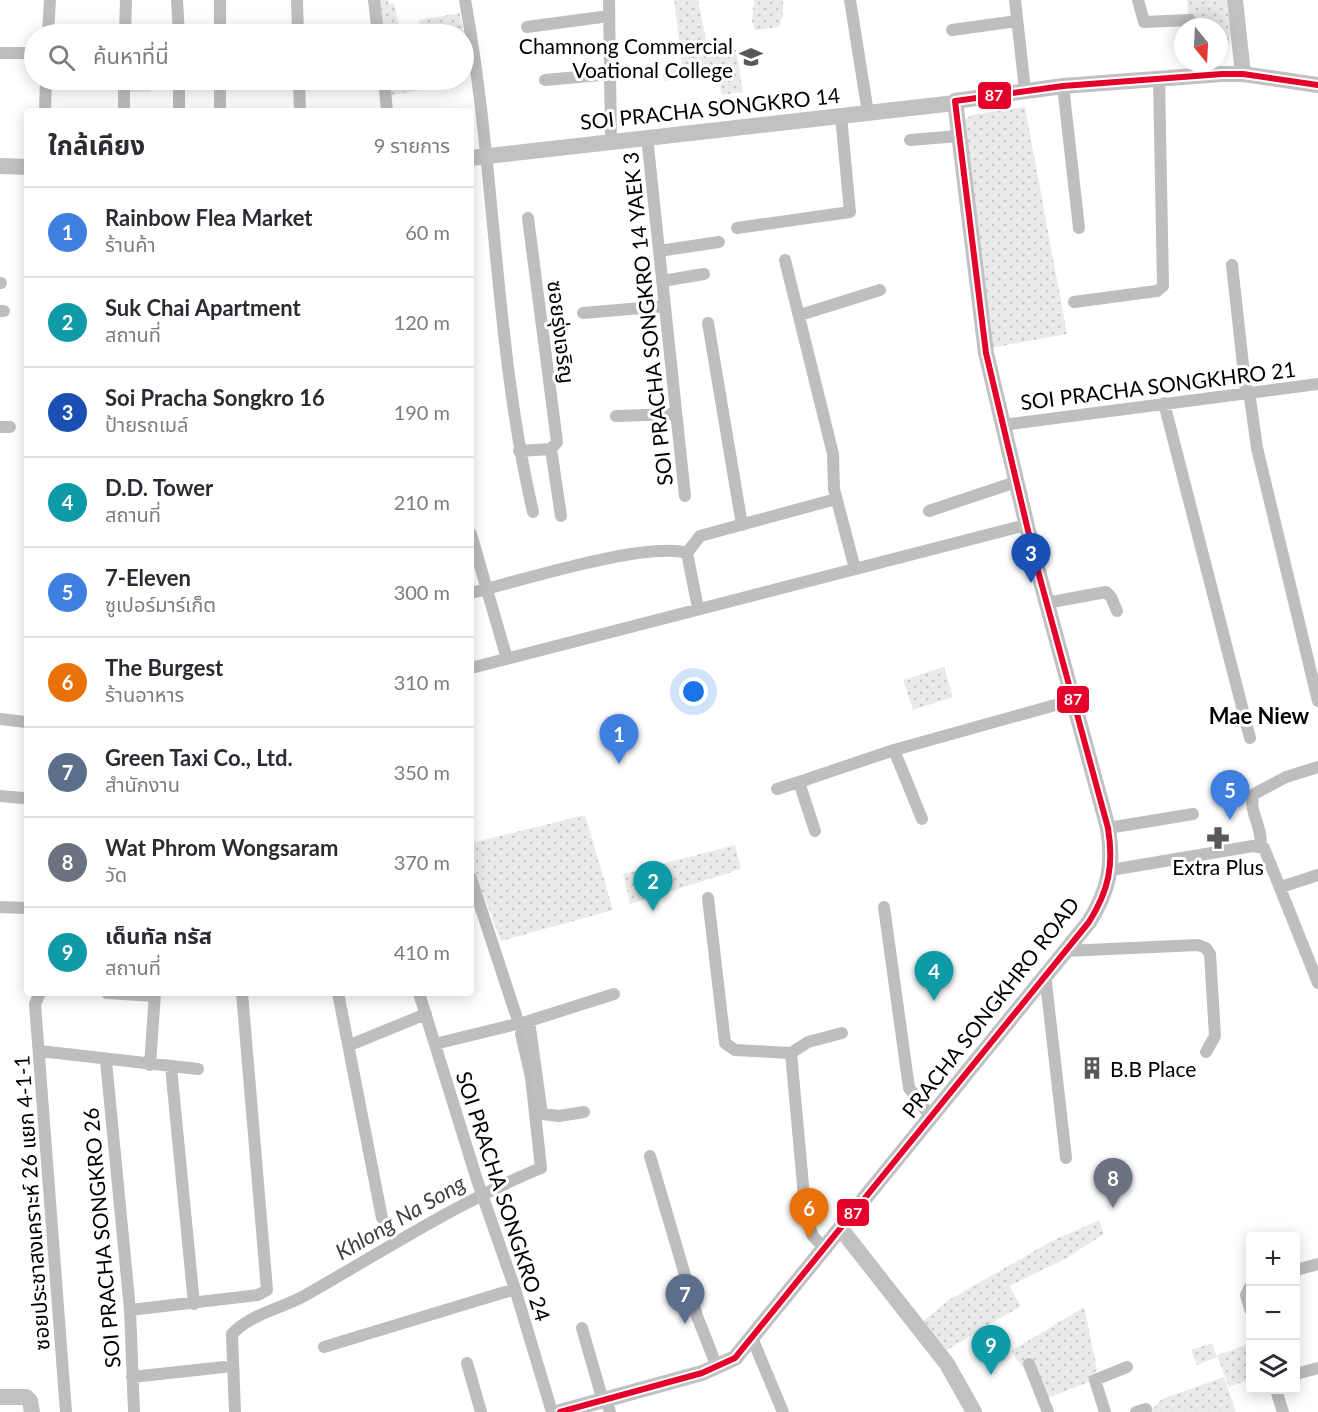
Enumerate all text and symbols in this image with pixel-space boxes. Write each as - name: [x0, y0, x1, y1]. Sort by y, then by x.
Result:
- north arrow: [1174, 18, 1228, 72]
- search box: [24, 24, 474, 90]
- place label: Chamnong Commercial Voational College: [519, 33, 733, 82]
- icon: search: [45, 41, 78, 74]
- text: ค้นหาที่นี่: [93, 42, 169, 69]
- school or university icon: Chamnong Commercial Voational College: [738, 44, 764, 70]
- line badge: 87: [977, 81, 1012, 110]
- street label: SOI PRACHA SONGKRO 14: [579, 82, 841, 134]
- text: 87: [985, 85, 1003, 104]
- text: ใกล้เคียง: [48, 129, 145, 161]
- text: 9 รายการ: [374, 133, 450, 157]
- street label: SOI PRACHA SONGKRO 14 YAEK 3: [617, 151, 677, 487]
- text: Rainbow Flea Market: [105, 204, 313, 231]
- text: 1: [62, 220, 73, 244]
- text: 60 m: [405, 220, 450, 244]
- text: ร้านค้า: [105, 232, 156, 256]
- street label: ซอยรุ่งเจริญ: [541, 279, 581, 385]
- text: Suk Chai Apartment: [105, 294, 301, 321]
- text: 2: [62, 310, 73, 334]
- text: 120 m: [394, 310, 450, 334]
- text: สถานที่: [105, 322, 161, 346]
- street label: SOI PRACHA SONGKHRO 21: [1019, 356, 1297, 414]
- text: Soi Pracha Songkro 16: [105, 384, 325, 411]
- text: 3: [62, 400, 73, 424]
- text: 190 m: [394, 400, 450, 424]
- text: ป้ายรถเมล์: [105, 412, 189, 436]
- text: D.D. Tower: [105, 474, 213, 501]
- text: 4: [62, 490, 73, 514]
- text: 210 m: [394, 490, 450, 514]
- text: สถานที่: [105, 502, 161, 526]
- pin: 3: [1012, 534, 1050, 583]
- text: 7-Eleven: [105, 564, 191, 591]
- text: 5: [62, 580, 73, 604]
- text: 300 m: [394, 580, 450, 604]
- text: ซูเปอร์มาร์เก็ต: [105, 592, 216, 616]
- text: The Burgest: [105, 654, 223, 681]
- text: 6: [62, 670, 73, 694]
- text: 310 m: [394, 670, 450, 694]
- your location: [679, 677, 708, 706]
- text: ร้านอาหาร: [105, 682, 184, 706]
- line badge: 87: [1056, 685, 1090, 714]
- text: 87: [1064, 689, 1082, 708]
- district label: Mae Niew: [1209, 702, 1310, 729]
- pin: 1: [600, 714, 638, 764]
- text: Green Taxi Co., Ltd.: [105, 744, 293, 771]
- text: 7: [62, 760, 73, 784]
- text: 350 m: [394, 760, 450, 784]
- pin: 5: [1210, 770, 1250, 820]
- text: สำนักงาน: [105, 772, 180, 796]
- pharmacy icon: Extra Plus: [1205, 825, 1231, 851]
- text: Wat Phrom Wongsaram: [105, 834, 338, 861]
- text: 8: [62, 850, 73, 874]
- text: 370 m: [394, 850, 450, 874]
- place label: Extra Plus: [1172, 854, 1264, 879]
- text: วัด: [105, 862, 127, 886]
- pin: 2: [634, 862, 672, 911]
- street label: PRACHA SONGKHRO ROAD: [896, 892, 1084, 1122]
- text: เด็นทัล ทรัส: [105, 922, 212, 949]
- text: 9: [62, 940, 73, 964]
- text: 410 m: [394, 940, 450, 964]
- pin: 4: [914, 952, 954, 1001]
- text: สถานที่: [105, 955, 161, 979]
- street label: ซอยประชาสงเคราะห์ 26 แยก 4-1-1: [8, 1055, 54, 1351]
- building icon: B.B Place: [1079, 1055, 1105, 1081]
- place label: B.B Place: [1110, 1056, 1196, 1081]
- street label: SOI PRACHA SONGKRO 24: [452, 1068, 556, 1324]
- street label: SOI PRACHA SONGKRO 26: [77, 1107, 125, 1369]
- pin: 8: [1094, 1158, 1132, 1208]
- water label: Khlong Na Song: [330, 1169, 470, 1265]
- pin: 6: [790, 1188, 828, 1238]
- line badge: 87: [836, 1198, 870, 1227]
- text: 87: [844, 1203, 862, 1222]
- map controls: [1246, 1232, 1300, 1394]
- button: +: [1246, 1232, 1300, 1286]
- pin: 7: [666, 1274, 704, 1324]
- button: −: [1246, 1286, 1300, 1340]
- pin: 9: [972, 1326, 1010, 1375]
- button: layers: [1246, 1340, 1300, 1394]

